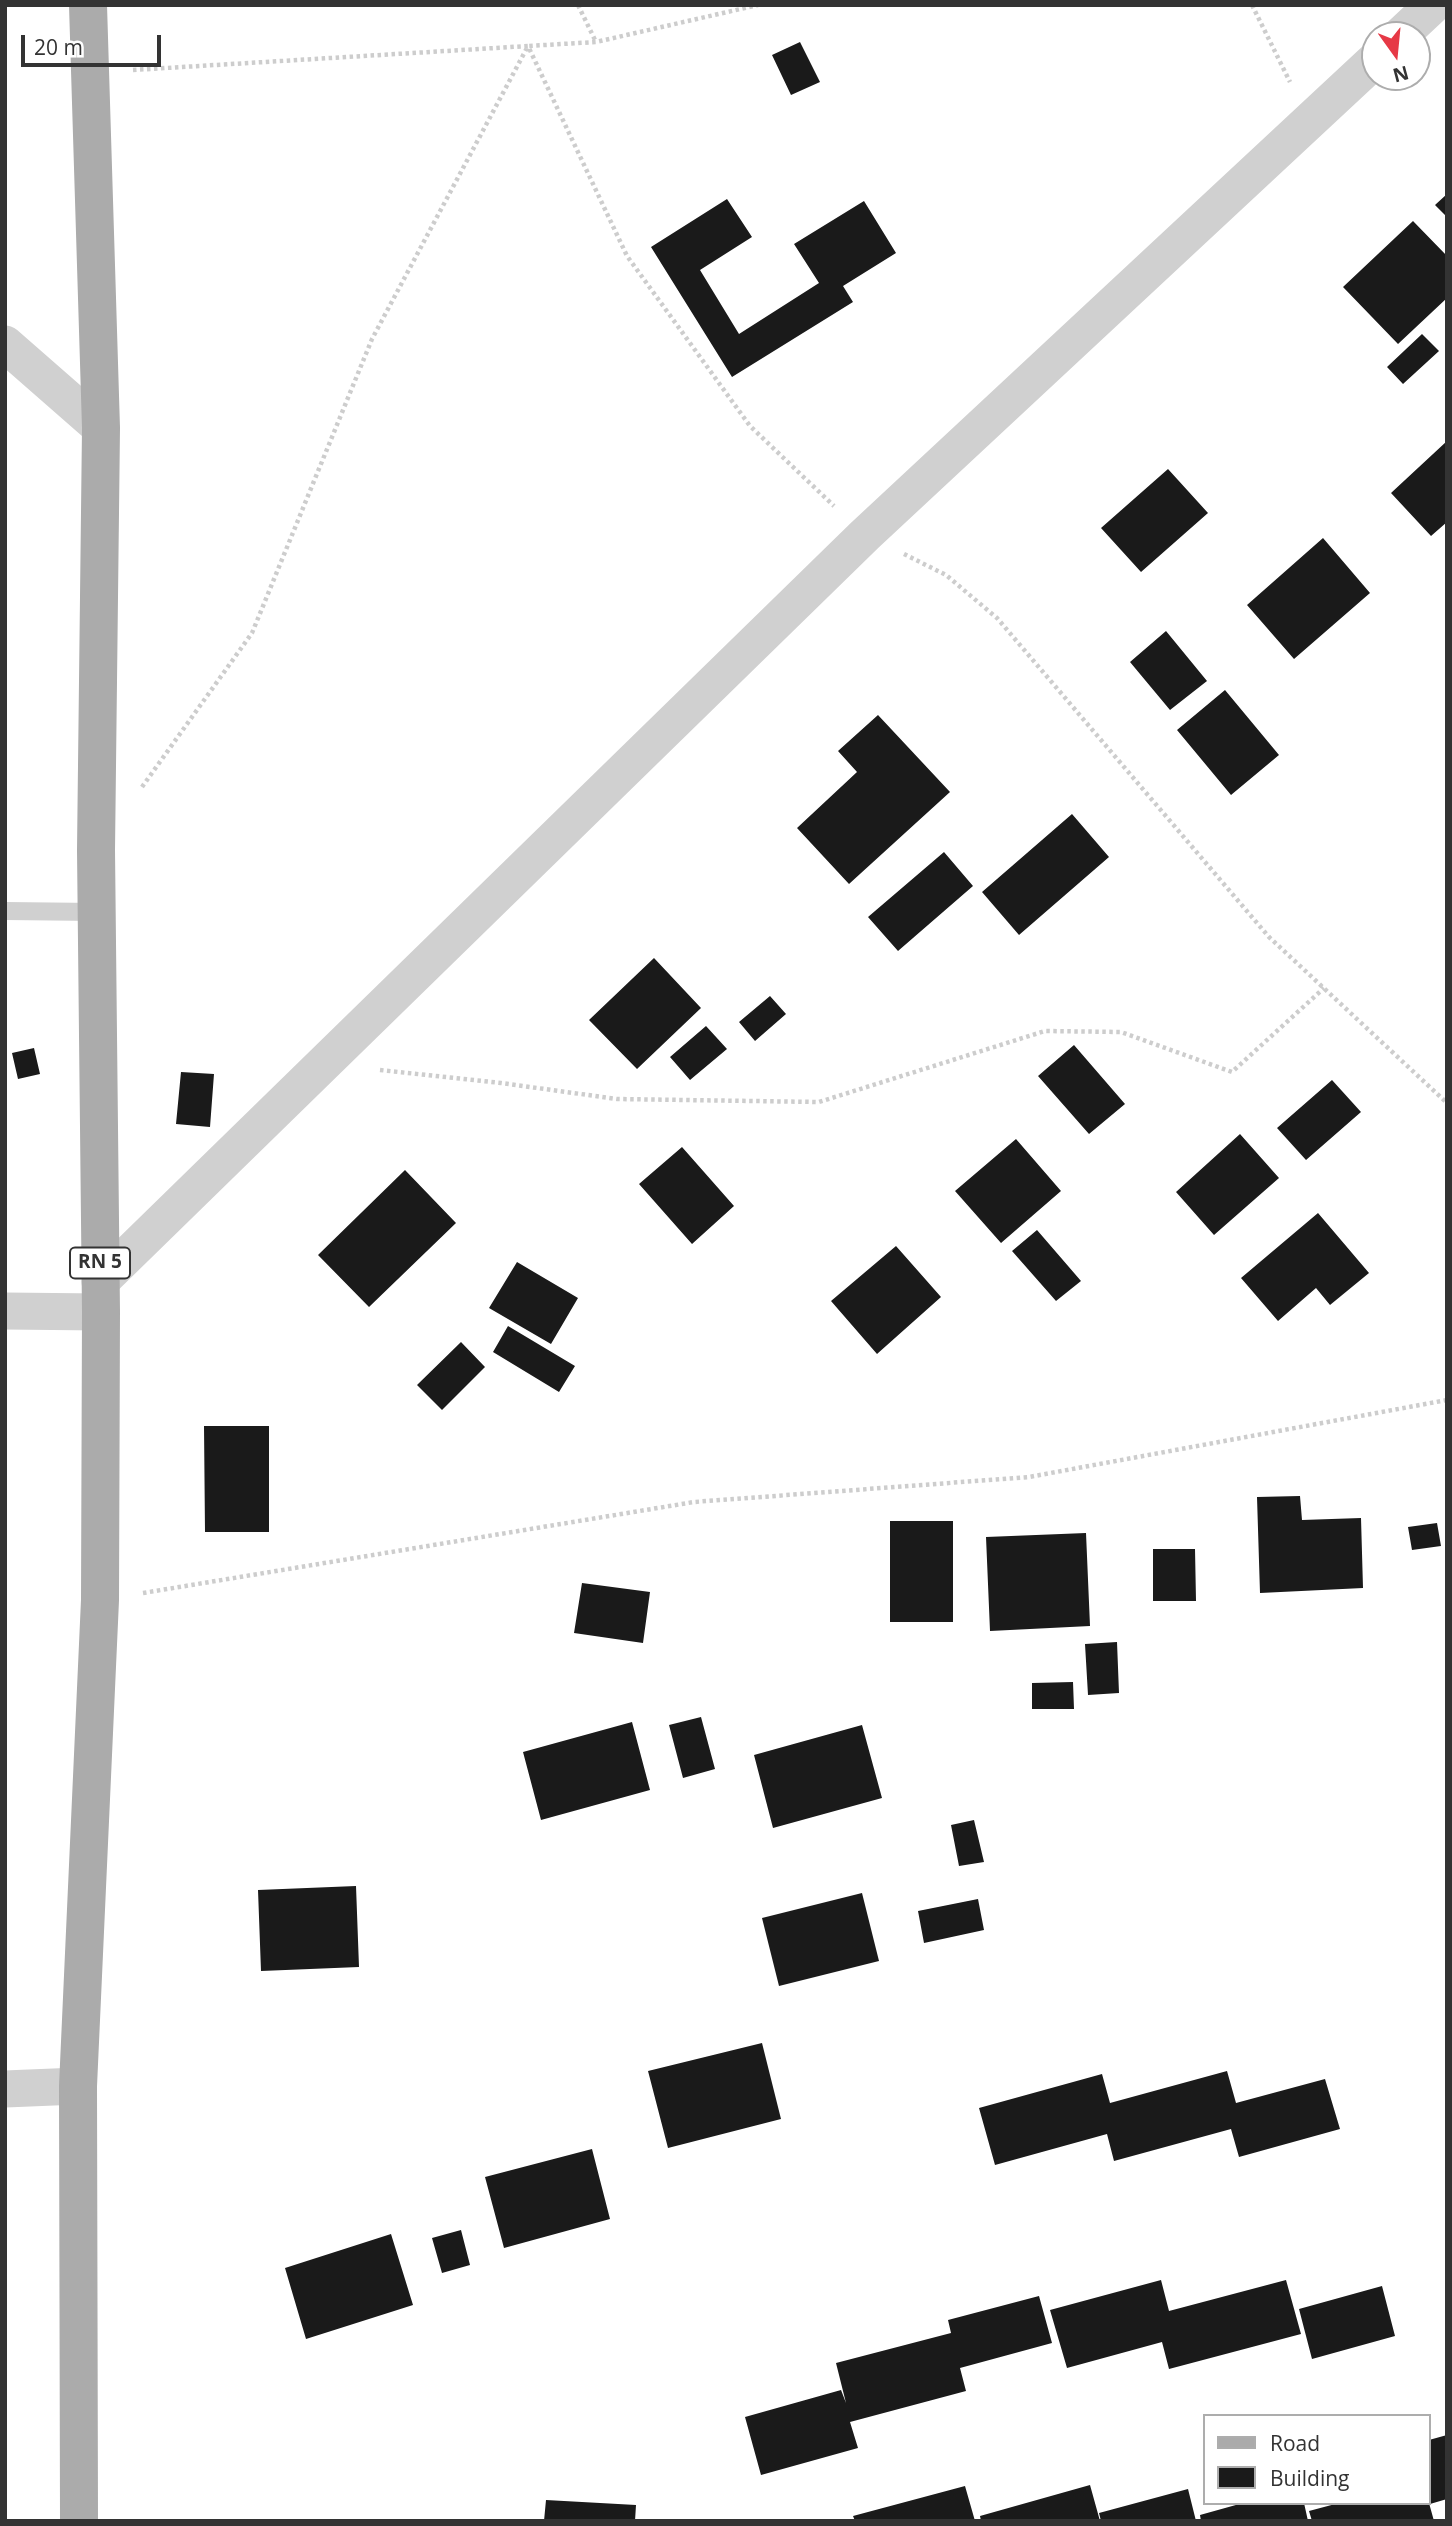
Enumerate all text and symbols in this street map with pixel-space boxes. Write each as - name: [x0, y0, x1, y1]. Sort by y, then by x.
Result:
- scale bar: [24, 21, 164, 65]
- north arrow: [1361, 21, 1431, 91]
- text: 20 m: [34, 33, 83, 61]
- text: N: [1390, 60, 1412, 89]
- road number: RN 5: [70, 1247, 130, 1278]
- legend: [1204, 2414, 1431, 2505]
- text: Road: [1270, 2429, 1320, 2457]
- text: Building: [1270, 2464, 1349, 2492]

